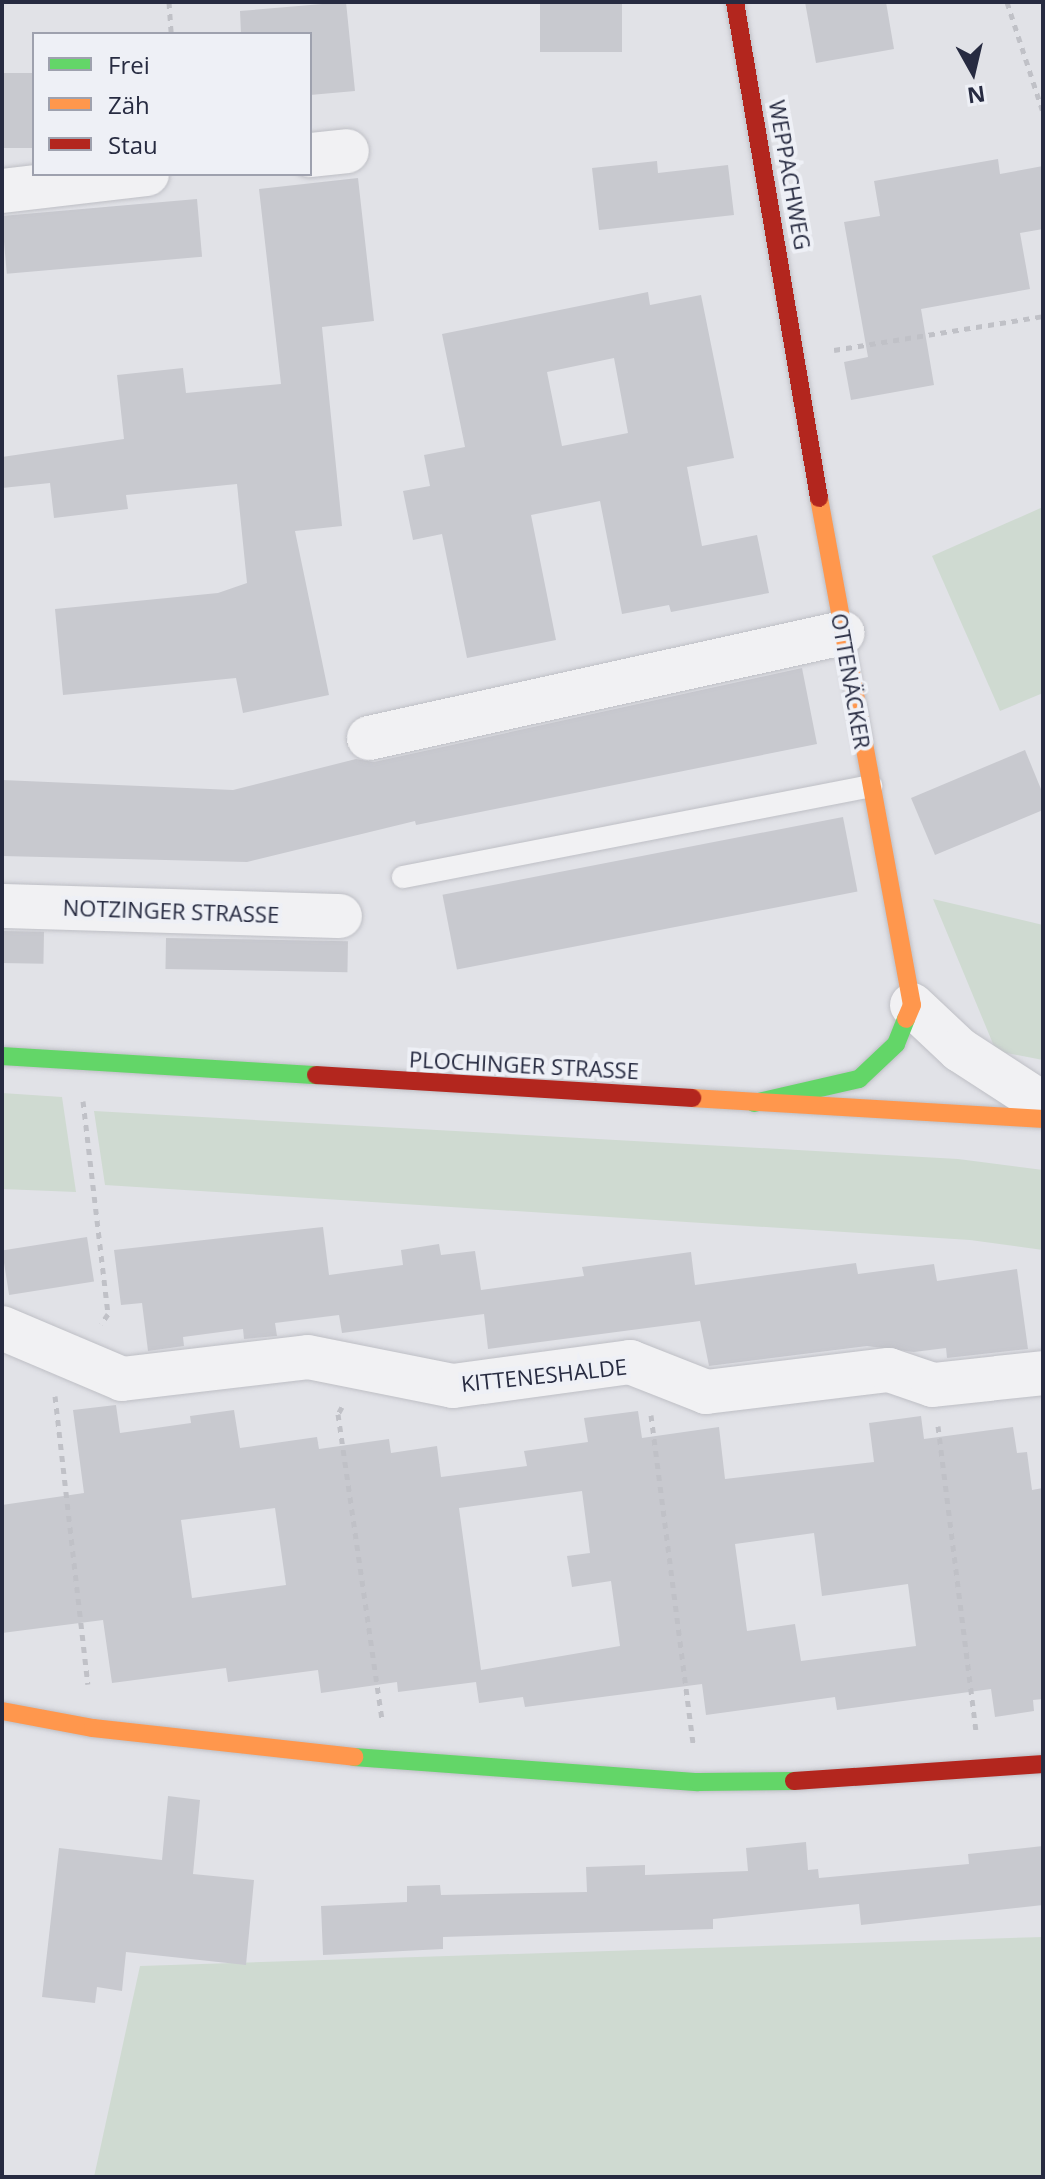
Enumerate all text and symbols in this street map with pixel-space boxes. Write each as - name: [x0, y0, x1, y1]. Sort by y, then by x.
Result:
- legend: [32, 32, 312, 176]
- north arrow: [933, 32, 1013, 112]
- text: Frei: [108, 48, 150, 81]
- text: N: [965, 80, 987, 112]
- text: Zäh: [108, 88, 150, 121]
- street label: WEPPACHWEG: [764, 98, 816, 252]
- text: Stau: [108, 128, 158, 161]
- street label: OTTENÄCKER: [826, 611, 876, 751]
- street label: NOTZINGER STRASSE: [62, 894, 280, 928]
- street label: PLOCHINGER STRASSE: [408, 1046, 640, 1084]
- street label: KITTENESHALDE: [460, 1353, 628, 1397]

